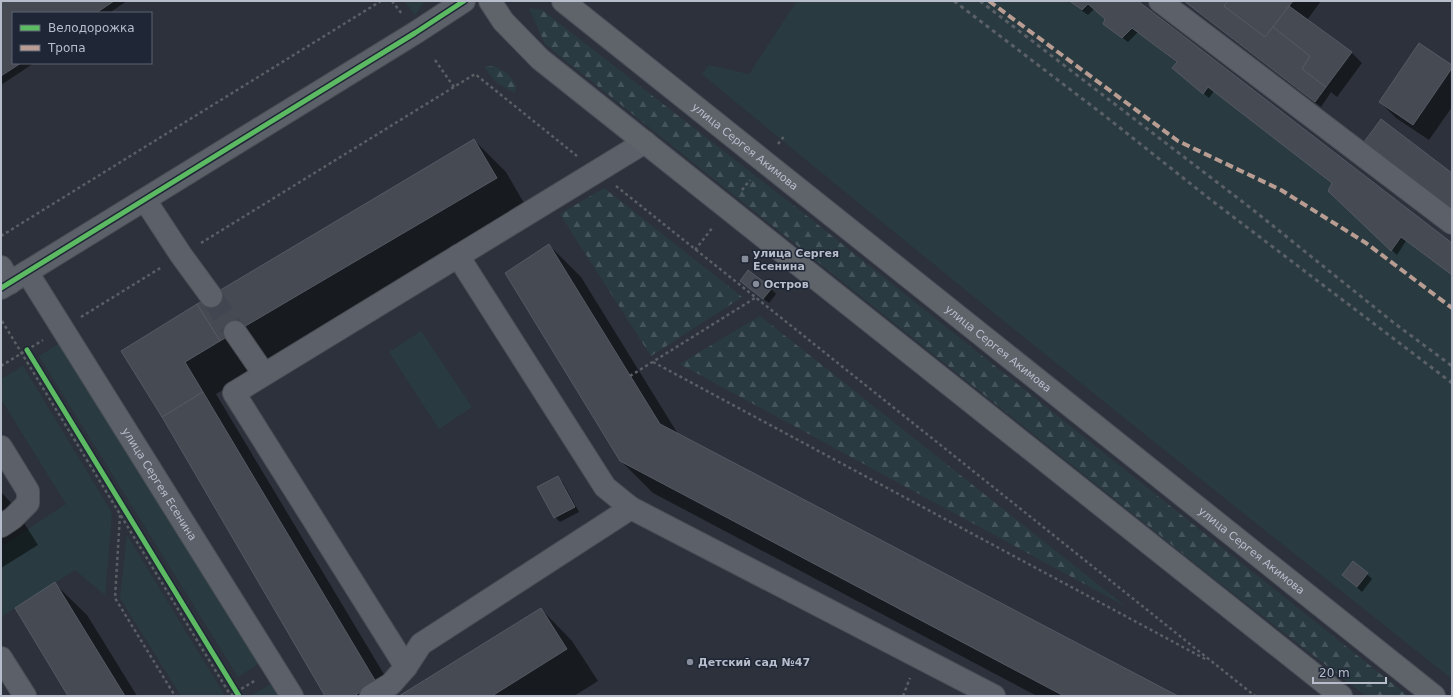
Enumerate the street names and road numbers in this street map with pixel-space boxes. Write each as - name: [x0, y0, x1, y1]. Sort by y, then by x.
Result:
- street label: улица Сергея Акимова: [689, 100, 801, 193]
- street label: улица Сергея Акимова: [943, 302, 1054, 395]
- street label: улица Сергея Есенина: [119, 425, 200, 543]
- street label: улица Сергея Акимова: [1196, 504, 1307, 597]

